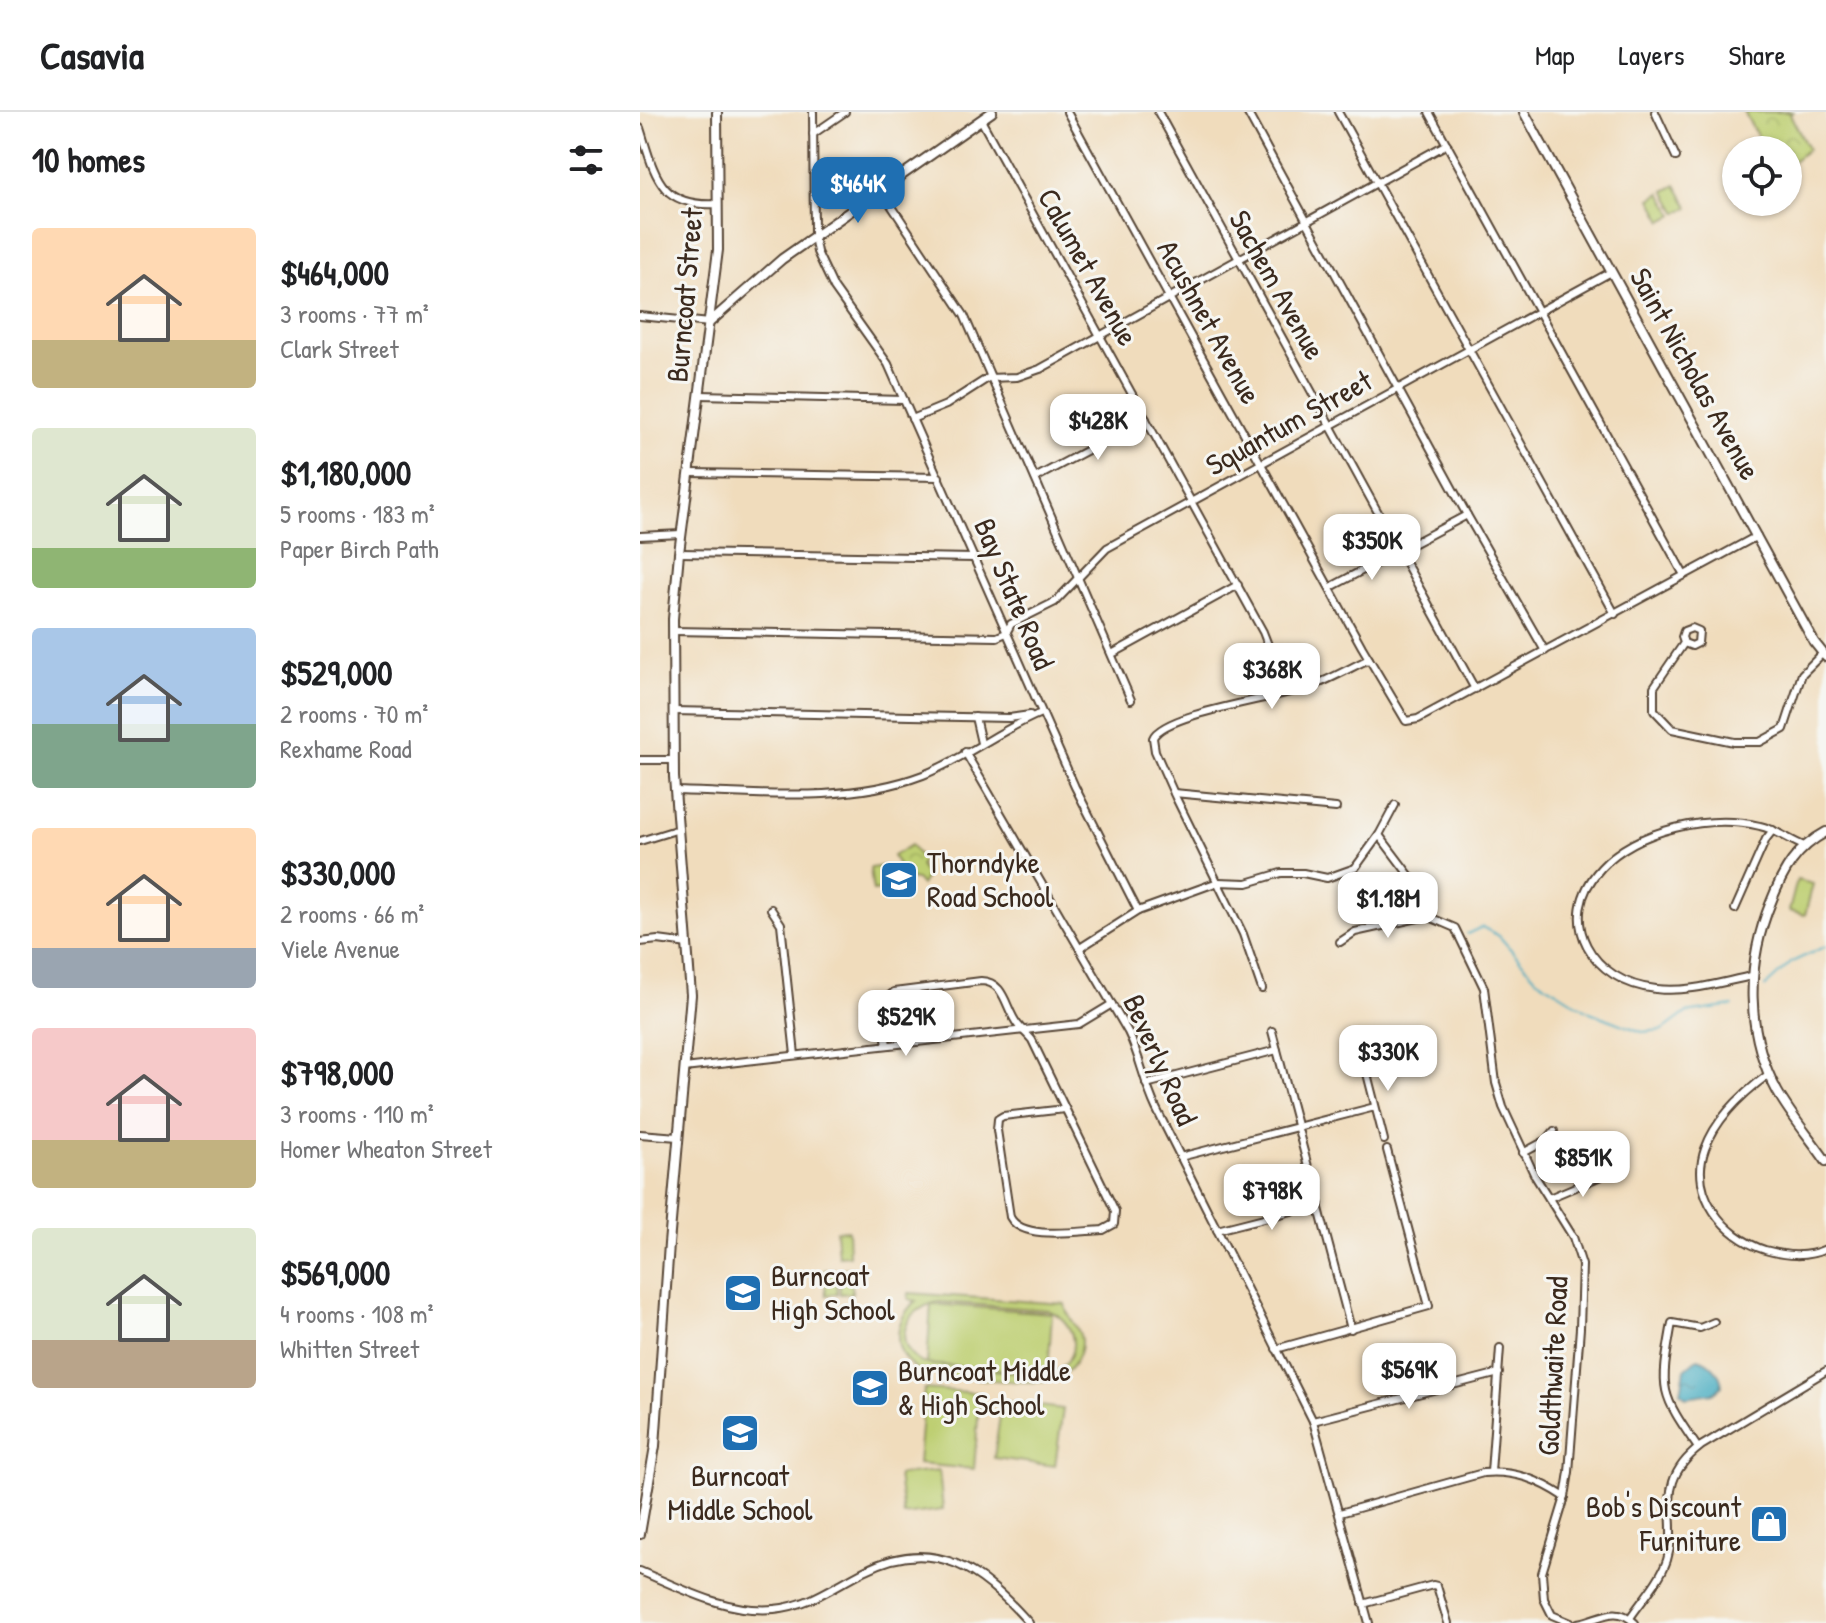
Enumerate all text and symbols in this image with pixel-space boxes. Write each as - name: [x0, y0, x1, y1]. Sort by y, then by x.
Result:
- text: Casavia: [40, 29, 144, 81]
- text: Map: [1535, 36, 1575, 74]
- text: Layers: [1619, 36, 1684, 74]
- text: Share: [1728, 36, 1786, 74]
- map controls: [1722, 136, 1802, 216]
- button: locate: [1722, 136, 1802, 216]
- text: 10 homes: [32, 137, 145, 183]
- icon: filters: [564, 138, 608, 182]
- pin: $464K: [802, 157, 914, 225]
- text: $464K: [830, 165, 886, 200]
- street label: Calumet Avenue: [1029, 181, 1149, 352]
- street label: Sachem Avenue: [1220, 203, 1335, 366]
- street label: Burncoat Street: [656, 205, 712, 384]
- street label: Acushnet Avenue: [1148, 233, 1271, 411]
- text: $464,000: [280, 250, 389, 296]
- icon: home: [96, 260, 192, 356]
- street label: Saint Nicholas Avenue: [1621, 260, 1771, 487]
- text: 3 rooms · 77 m²: [280, 296, 429, 331]
- text: Clark Street: [280, 331, 399, 366]
- street label: Squantum Street: [1198, 360, 1379, 484]
- pin: $428K: [1042, 394, 1154, 462]
- text: $428K: [1068, 402, 1128, 437]
- text: $1,180,000: [280, 450, 411, 496]
- icon: home: [96, 460, 192, 556]
- text: 5 rooms · 183 m²: [280, 496, 435, 531]
- street label: Bay State Road: [965, 512, 1065, 676]
- pin: $350K: [1316, 514, 1428, 582]
- text: $350K: [1341, 522, 1403, 557]
- text: Paper Birch Path: [280, 531, 439, 566]
- pin: $368K: [1216, 643, 1328, 711]
- text: $529,000: [280, 650, 393, 696]
- text: $368K: [1242, 651, 1302, 686]
- icon: home: [96, 660, 192, 756]
- text: 2 rooms · 70 m²: [280, 696, 428, 731]
- text: Rexhame Road: [280, 731, 412, 766]
- place label: Thorndyke Road School: [927, 842, 1053, 916]
- text: $330,000: [280, 850, 396, 896]
- school or university icon: Thorndyke Road School: [878, 859, 920, 901]
- icon: home: [96, 860, 192, 956]
- pin: $1.18M: [1323, 872, 1453, 940]
- text: $1.18M: [1356, 880, 1420, 915]
- text: 2 rooms · 66 m²: [280, 896, 424, 931]
- text: Viele Avenue: [280, 931, 400, 966]
- street label: Beverly Road: [1114, 988, 1208, 1132]
- pin: $529K: [850, 990, 962, 1058]
- text: $529K: [876, 998, 936, 1033]
- pin: $330K: [1332, 1025, 1444, 1093]
- text: $330K: [1357, 1033, 1419, 1068]
- text: $798,000: [280, 1050, 394, 1096]
- icon: home: [96, 1060, 192, 1156]
- text: 3 rooms · 110 m²: [280, 1096, 434, 1131]
- text: Homer Wheaton Street: [280, 1131, 492, 1166]
- pin: $851K: [1527, 1131, 1639, 1199]
- text: $851K: [1554, 1139, 1612, 1174]
- pin: $798K: [1216, 1164, 1328, 1232]
- text: $798K: [1242, 1172, 1302, 1207]
- text: $569,000: [280, 1250, 390, 1296]
- place label: Burncoat High School: [771, 1255, 895, 1329]
- icon: home: [96, 1260, 192, 1356]
- school or university icon: Burncoat High School: [722, 1272, 764, 1314]
- street label: Goldthwaite Road: [1527, 1275, 1577, 1457]
- text: 4 rooms · 108 m²: [280, 1296, 434, 1331]
- text: Whitten Street: [280, 1331, 419, 1366]
- pin: $569K: [1353, 1343, 1465, 1411]
- place label: Burncoat Middle & High School: [898, 1350, 1071, 1424]
- text: $569K: [1380, 1351, 1438, 1386]
- school or university icon: Burncoat Middle & High School: [849, 1367, 891, 1409]
- school or university icon: Burncoat Middle School: [719, 1412, 761, 1454]
- place label: Burncoat Middle School: [668, 1455, 812, 1529]
- place label: Bob's Discount Furniture: [1586, 1486, 1742, 1560]
- shop icon: Bob's Discount Furniture: [1748, 1503, 1790, 1545]

